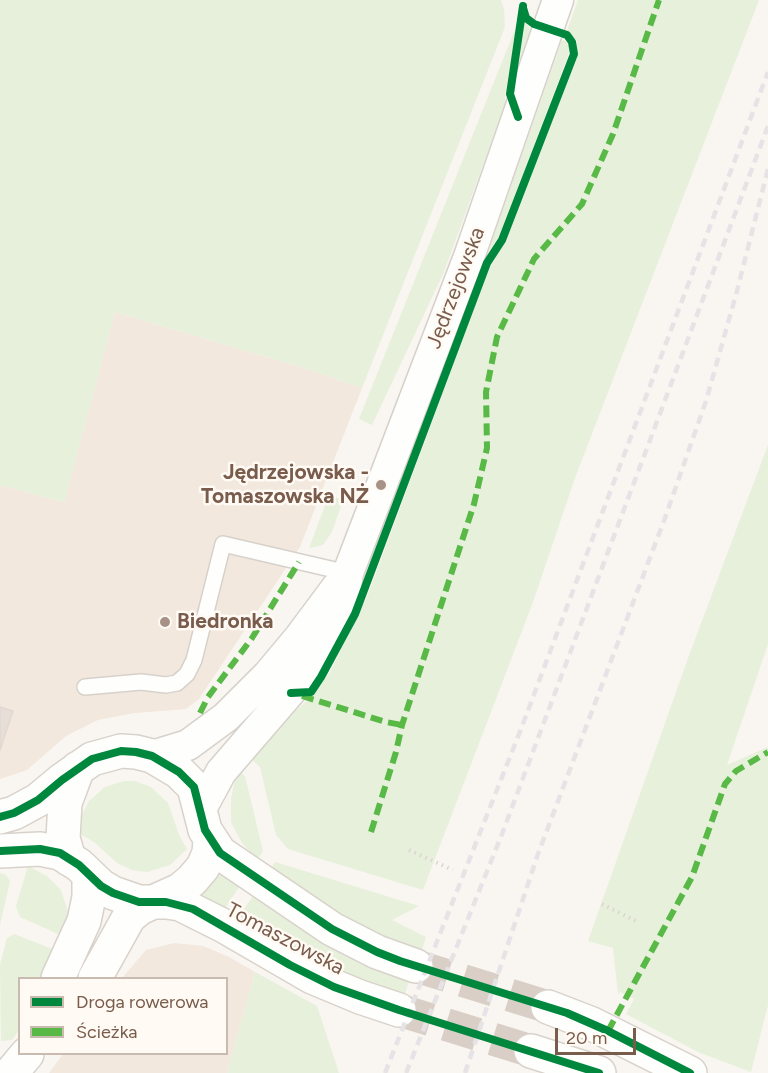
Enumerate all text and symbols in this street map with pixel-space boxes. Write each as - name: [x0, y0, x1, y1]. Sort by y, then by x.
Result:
- street label: Jędrzejowska: [421, 224, 491, 352]
- place label: Jędrzejowska - Tomaszowska NŻ: [201, 460, 369, 510]
- marker: Jędrzejowska - Tomaszowska NŻ: [374, 478, 388, 492]
- place label: Biedronka: [177, 609, 274, 635]
- marker: Biedronka: [158, 615, 172, 629]
- street label: Tomaszowska: [222, 897, 348, 981]
- legend: [18, 977, 228, 1055]
- text: Droga rowerowa: [76, 991, 208, 1013]
- scale bar: [558, 1016, 639, 1054]
- text: Ścieżka: [76, 1021, 137, 1043]
- text: 20 m: [566, 1027, 607, 1049]

